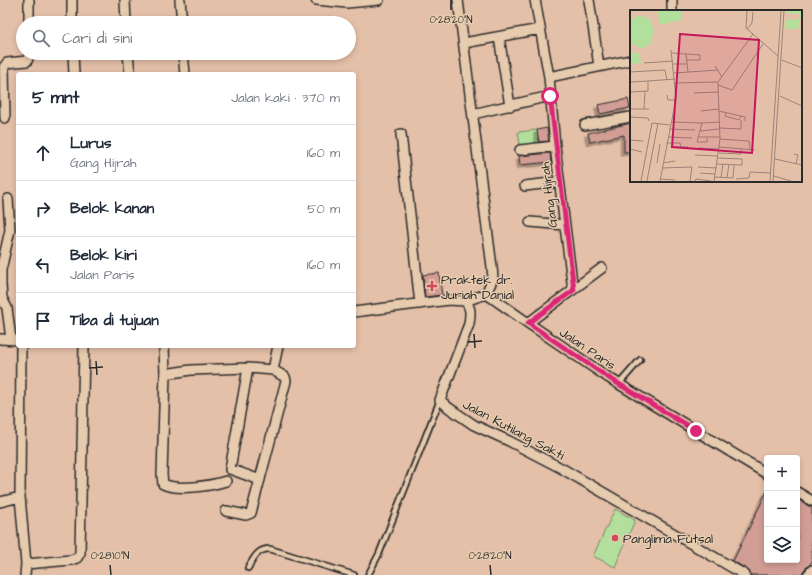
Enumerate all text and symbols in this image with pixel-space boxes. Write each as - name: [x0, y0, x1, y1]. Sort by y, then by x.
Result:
- inset map: [630, 10, 802, 182]
- text: 0°28'20"N: [430, 13, 473, 27]
- search box: [16, 16, 356, 60]
- icon: search: [30, 27, 52, 49]
- text: Cari di sini: [62, 28, 132, 49]
- text: 5 mnt: [32, 86, 79, 110]
- route start: [541, 87, 559, 105]
- text: Jalan kaki · 370 m: [231, 89, 340, 107]
- text: Lurus: [70, 133, 111, 154]
- icon: ahead: [32, 142, 54, 164]
- text: 160 m: [307, 144, 340, 162]
- text: Gang Hijrah: [70, 154, 136, 172]
- street label: Gang Hijrah: [536, 160, 563, 229]
- icon: right: [32, 198, 54, 220]
- text: Belok kanan: [70, 198, 154, 219]
- text: 50 m: [307, 200, 340, 218]
- text: Belok kiri: [70, 245, 137, 266]
- icon: left: [32, 254, 54, 276]
- text: 160 m: [307, 256, 340, 274]
- text: Jalan Paris: [70, 266, 134, 284]
- place label: Praktek dr. Juriah Danial: [441, 271, 514, 304]
- marker: Praktek dr. Juriah Danial: [426, 280, 438, 292]
- icon: arrive: [32, 310, 54, 332]
- text: Tiba di tujuan: [70, 310, 159, 331]
- street label: Jalan Paris: [556, 323, 620, 375]
- street label: Jalan Kutilang Sakti: [459, 395, 568, 465]
- route end: [687, 422, 705, 440]
- map controls: [764, 455, 800, 563]
- button: +: [764, 455, 800, 491]
- button: −: [764, 491, 800, 527]
- button: layers: [764, 527, 800, 563]
- place label: Panglima Futsal: [623, 530, 713, 549]
- marker: Panglima Futsal: [610, 533, 620, 543]
- text: 0°28'10"N: [91, 549, 129, 563]
- text: 0°28'20"N: [469, 549, 512, 563]

